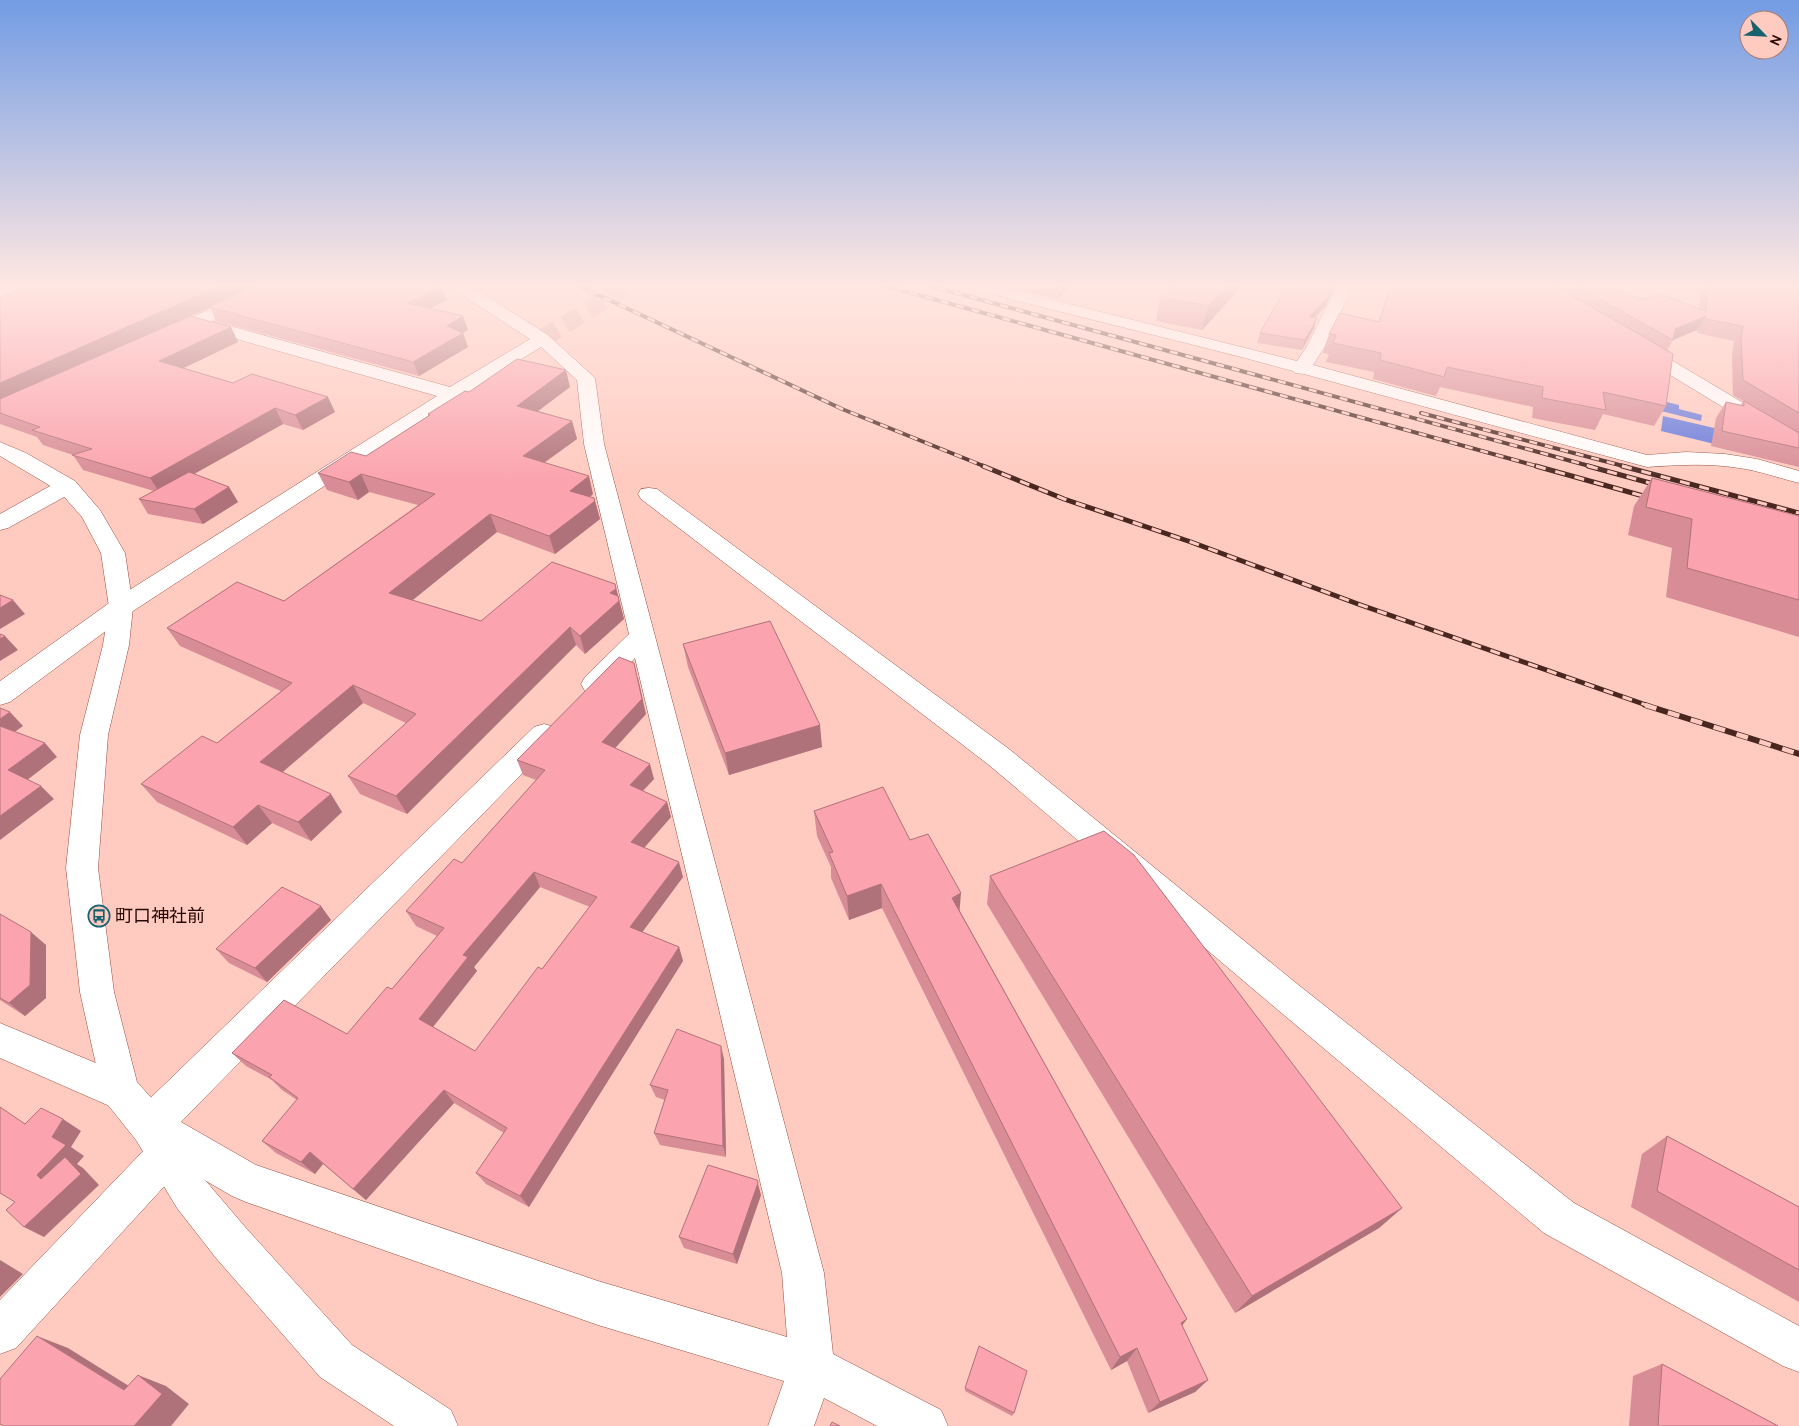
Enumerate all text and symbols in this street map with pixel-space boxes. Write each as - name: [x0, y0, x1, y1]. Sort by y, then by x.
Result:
- north arrow: [1739, 10, 1789, 60]
- text: N: [1766, 32, 1786, 48]
- bus stop icon: 町口神社前: [87, 904, 111, 928]
- place label: 町口神社前: [115, 905, 205, 927]

